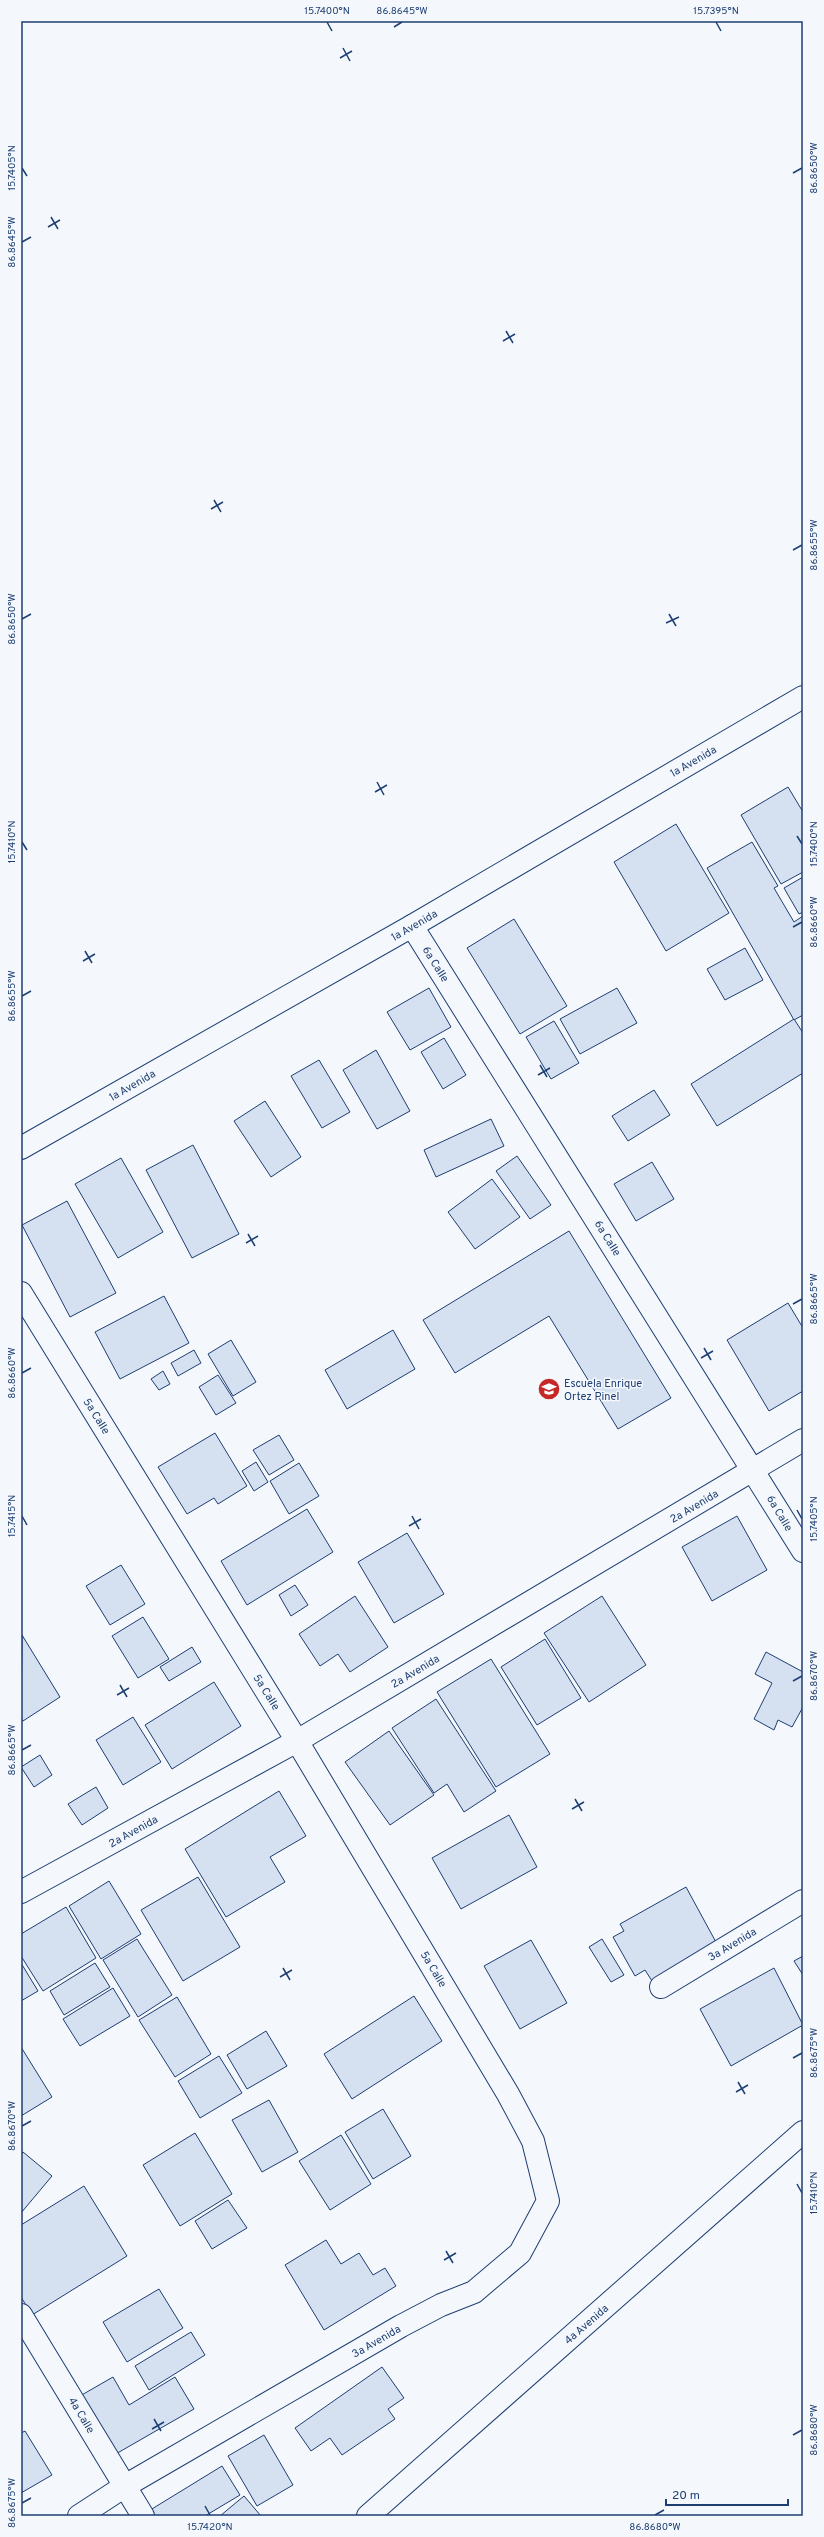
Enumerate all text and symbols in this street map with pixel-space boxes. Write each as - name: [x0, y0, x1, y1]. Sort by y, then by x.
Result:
- text: 15.7400°N: [304, 5, 350, 18]
- text: 86.8645°W: [376, 5, 428, 18]
- text: 15.7395°N: [693, 5, 739, 18]
- text: 86.8650°W: [808, 142, 821, 194]
- text: 15.7405°N: [6, 145, 19, 191]
- text: 86.8645°W: [6, 216, 19, 268]
- text: 86.8655°W: [808, 519, 821, 571]
- text: 86.8650°W: [6, 593, 19, 645]
- street label: 1a Avenida: [668, 743, 719, 781]
- text: 15.7410°N: [6, 821, 19, 863]
- text: 15.7400°N: [808, 821, 821, 867]
- text: 86.8660°W: [808, 896, 821, 948]
- street label: 1a Avenida: [389, 907, 440, 945]
- street label: 6a Calle: [419, 944, 452, 985]
- text: 86.8655°W: [6, 970, 19, 1022]
- street label: 1a Avenida: [107, 1067, 158, 1105]
- street label: 6a Calle: [591, 1218, 624, 1259]
- text: 86.8665°W: [808, 1273, 821, 1325]
- text: 86.8660°W: [6, 1347, 19, 1399]
- school or university icon: Escuela Enrique Ortez Pinel: [536, 1376, 562, 1402]
- place label: Escuela Enrique Ortez Pinel: [564, 1377, 642, 1404]
- street label: 5a Calle: [80, 1396, 113, 1437]
- street label: 2a Avenida: [668, 1487, 722, 1527]
- street label: 6a Calle: [763, 1493, 795, 1534]
- text: 15.7415°N: [6, 1495, 19, 1537]
- text: 15.7405°N: [808, 1496, 821, 1542]
- text: 86.8670°W: [808, 1651, 821, 1701]
- street label: 2a Avenida: [389, 1652, 443, 1692]
- street label: 5a Calle: [250, 1672, 283, 1713]
- text: 86.8665°W: [6, 1724, 19, 1776]
- street label: 2a Avenida: [106, 1813, 161, 1851]
- street label: 3a Avenida: [706, 1925, 759, 1965]
- street label: 5a Calle: [417, 1949, 449, 1990]
- text: 86.8675°W: [808, 2028, 821, 2078]
- text: 86.8670°W: [6, 2101, 19, 2151]
- text: 15.7410°N: [808, 2172, 821, 2214]
- street label: 4a Avenida: [562, 2302, 612, 2348]
- street label: 3a Avenida: [350, 2322, 404, 2361]
- street label: 4a Calle: [65, 2395, 97, 2436]
- text: 86.8680°W: [808, 2404, 821, 2456]
- text: 86.8675°W: [6, 2478, 19, 2528]
- scale bar: [666, 2481, 788, 2507]
- text: 20 m: [672, 2488, 700, 2504]
- text: 15.7420°N: [187, 2521, 233, 2534]
- text: 86.8680°W: [629, 2521, 681, 2534]

